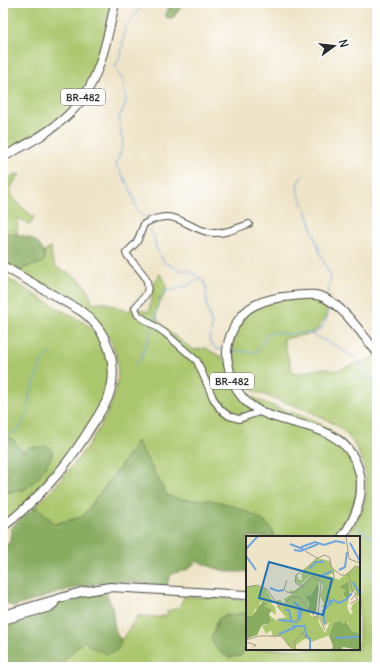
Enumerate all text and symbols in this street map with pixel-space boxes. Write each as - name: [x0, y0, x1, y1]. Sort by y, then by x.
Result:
- north arrow: [314, 26, 354, 66]
- text: N: [336, 38, 351, 49]
- road number: BR-482: [61, 89, 105, 105]
- road number: BR-482: [210, 373, 254, 389]
- inset map: [246, 536, 360, 650]

